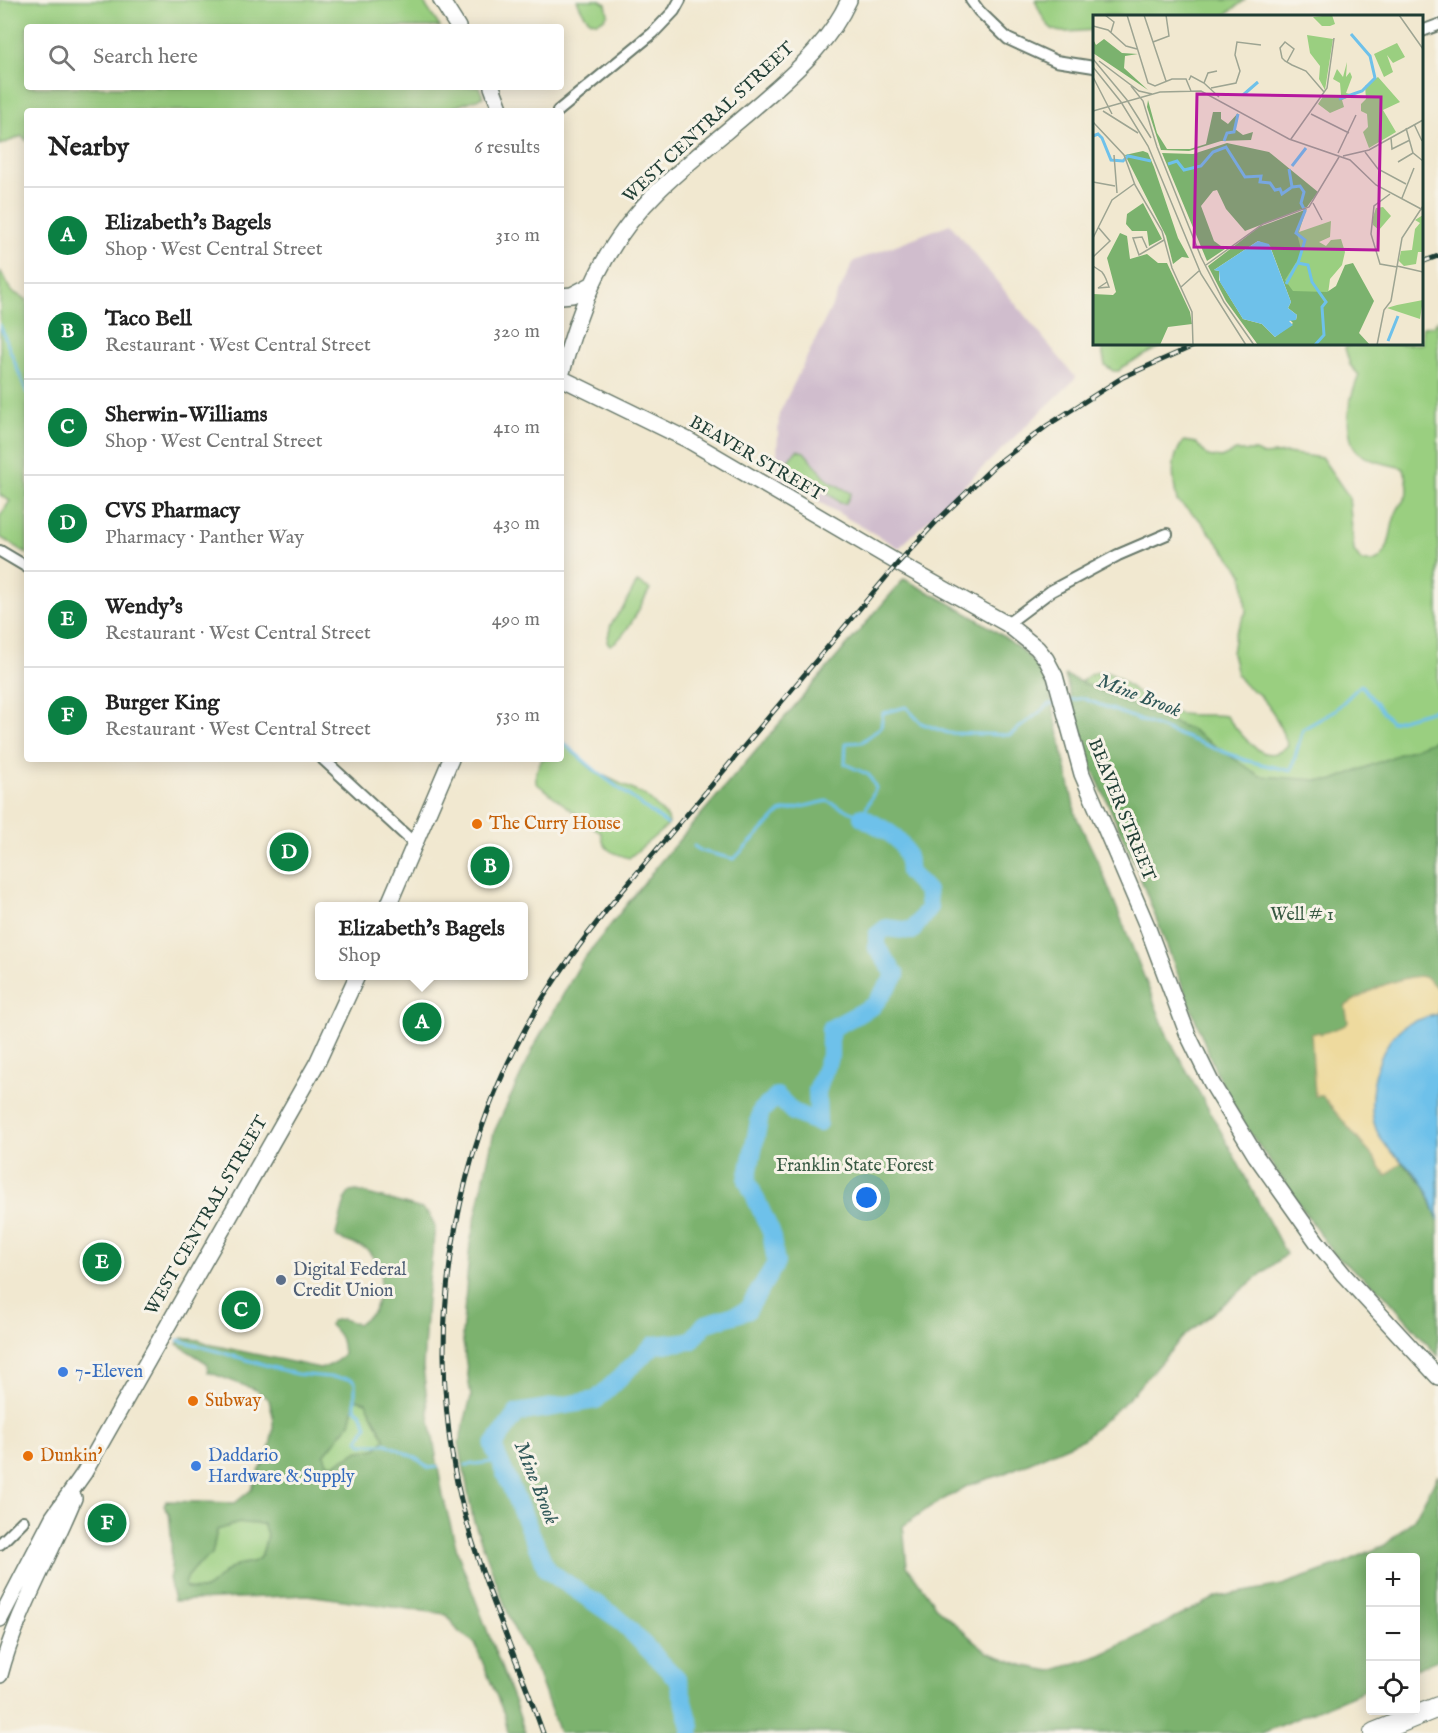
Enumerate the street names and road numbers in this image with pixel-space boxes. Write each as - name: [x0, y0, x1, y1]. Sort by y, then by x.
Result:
- street label: WEST CENTRAL STREET: [618, 37, 800, 209]
- street label: BEAVER STREET: [685, 411, 827, 507]
- street label: BEAVER STREET: [1082, 735, 1160, 885]
- street label: WEST CENTRAL STREET: [141, 1113, 273, 1319]

